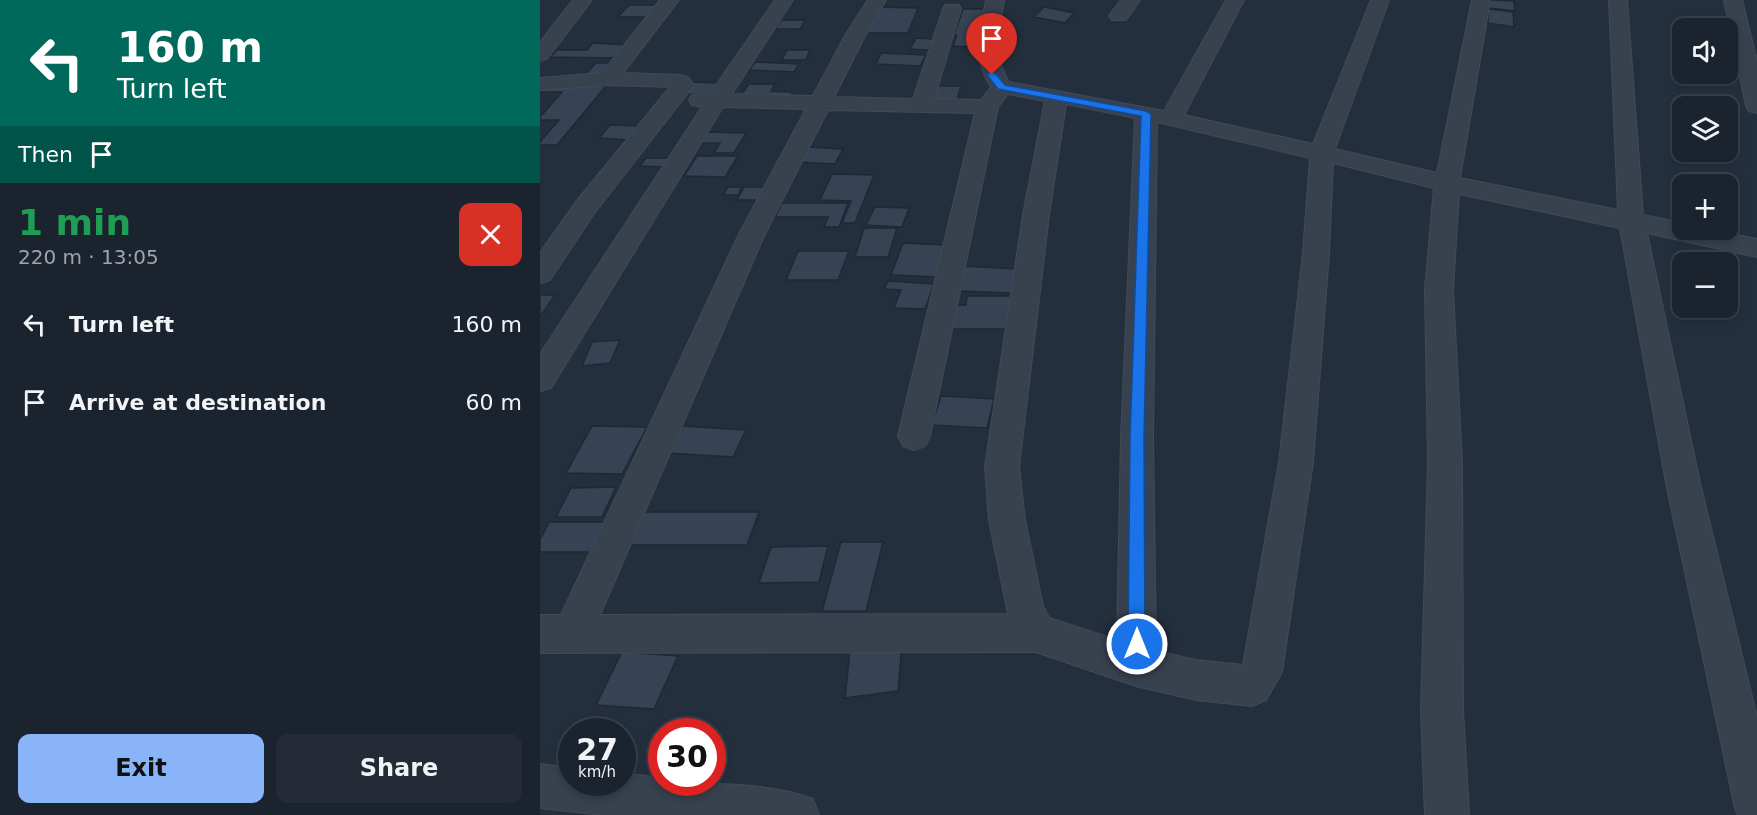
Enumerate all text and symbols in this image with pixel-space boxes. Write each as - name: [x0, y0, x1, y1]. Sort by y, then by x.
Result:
- pin: [966, 13, 1017, 75]
- map controls: [1672, 18, 1738, 318]
- button: sound: [1672, 18, 1738, 84]
- icon: arrive: [975, 22, 1008, 55]
- text: 160 m: [117, 23, 263, 72]
- icon: left: [18, 24, 96, 102]
- text: Turn left: [117, 73, 227, 104]
- button: layers: [1672, 96, 1738, 162]
- icon: arrive: [85, 138, 118, 171]
- text: Then: [18, 142, 73, 167]
- button: +: [1672, 174, 1738, 240]
- text: 1 min: [18, 202, 131, 243]
- button: close: [459, 203, 522, 266]
- text: 220 m · 13:05: [18, 245, 159, 269]
- button: −: [1672, 252, 1738, 318]
- icon: left: [18, 308, 51, 341]
- text: Turn left: [69, 312, 174, 337]
- text: 160 m: [452, 312, 522, 337]
- icon: arrive: [18, 386, 51, 419]
- text: Arrive at destination: [69, 390, 326, 415]
- text: 60 m: [466, 390, 522, 415]
- position arrow: [1105, 612, 1169, 676]
- speed limit sign: 30: [648, 718, 726, 796]
- text: 27: [576, 732, 618, 767]
- button: Exit: [18, 734, 264, 803]
- button: Share: [276, 734, 522, 803]
- text: km/h: [578, 763, 616, 781]

